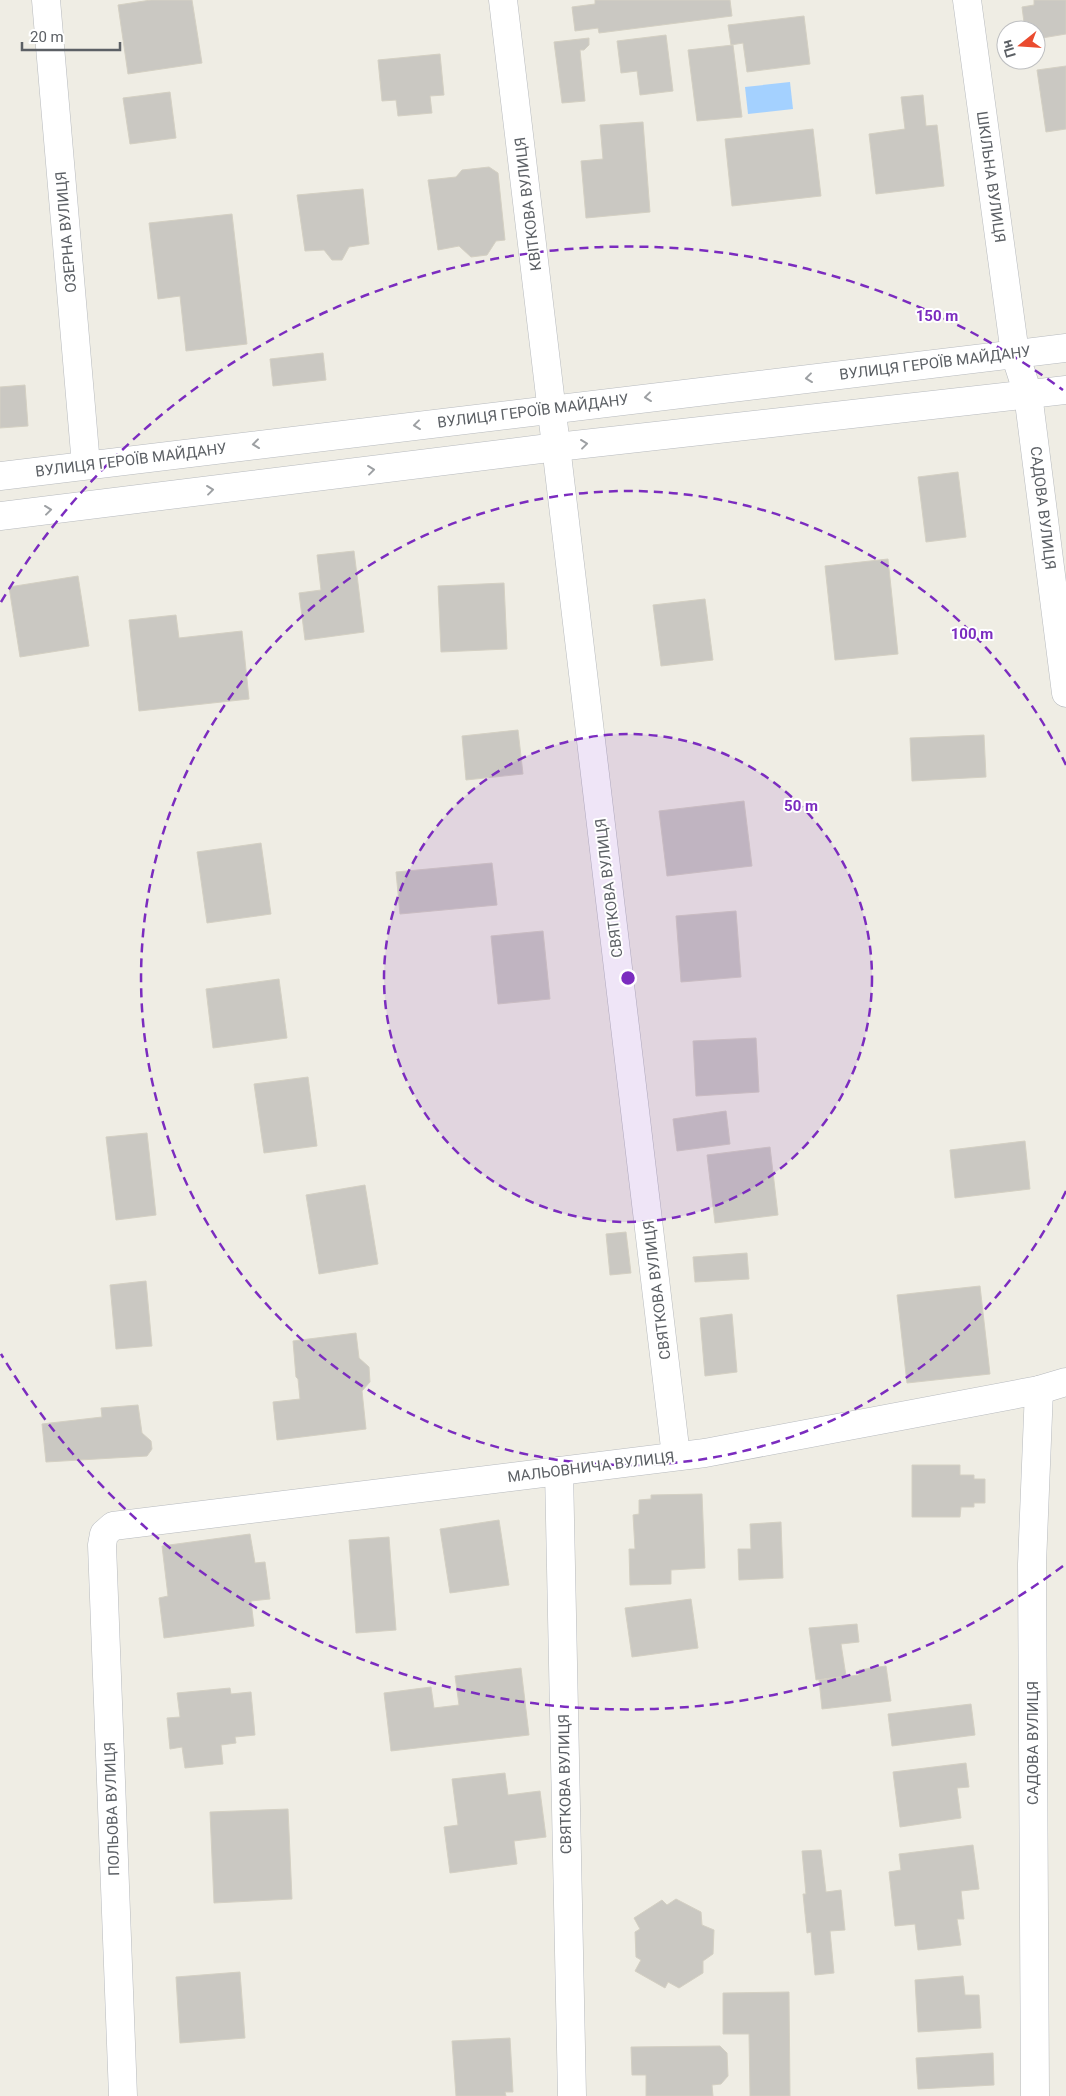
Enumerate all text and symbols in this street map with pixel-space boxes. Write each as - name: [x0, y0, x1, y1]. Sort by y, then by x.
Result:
- scale bar: [22, 20, 120, 52]
- north arrow: [996, 20, 1046, 70]
- text: 20 m: [30, 28, 64, 46]
- text: Пн: [998, 38, 1019, 60]
- street label: ШКІЛЬНА ВУЛИЦЯ: [973, 110, 1009, 244]
- street label: КВІТКОВА ВУЛИЦЯ: [511, 136, 545, 272]
- street label: ОЗЕРНА ВУЛИЦЯ: [52, 171, 80, 293]
- text: 150 m: [916, 307, 958, 325]
- street label: ВУЛИЦЯ ГЕРОЇВ МАЙДАНУ: [838, 342, 1032, 384]
- one-way arrow: [805, 372, 813, 383]
- street label: ВУЛИЦЯ ГЕРОЇВ МАЙДАНУ: [436, 390, 630, 432]
- one-way arrow: [643, 391, 651, 402]
- one-way arrow: [413, 419, 421, 430]
- one-way arrow: [251, 438, 259, 449]
- street label: ВУЛИЦЯ ГЕРОЇВ МАЙДАНУ: [34, 439, 228, 481]
- one-way arrow: [581, 439, 589, 450]
- street label: САДОВА ВУЛИЦЯ: [1027, 445, 1059, 571]
- one-way arrow: [367, 465, 375, 476]
- one-way arrow: [206, 485, 214, 496]
- one-way arrow: [45, 505, 53, 516]
- text: 100 m: [951, 625, 993, 643]
- text: 50 m: [784, 797, 818, 815]
- street label: СВЯТКОВА ВУЛИЦЯ: [592, 817, 626, 959]
- centre of rings: [619, 969, 637, 987]
- street label: СВЯТКОВА ВУЛИЦЯ: [640, 1219, 674, 1361]
- street label: МАЛЬОВНИЧА ВУЛИЦЯ: [506, 1448, 676, 1486]
- street label: САДОВА ВУЛИЦЯ: [1024, 1681, 1042, 1805]
- street label: СВЯТКОВА ВУЛИЦЯ: [555, 1714, 575, 1854]
- street label: ПОЛЬОВА ВУЛИЦЯ: [101, 1742, 123, 1876]

